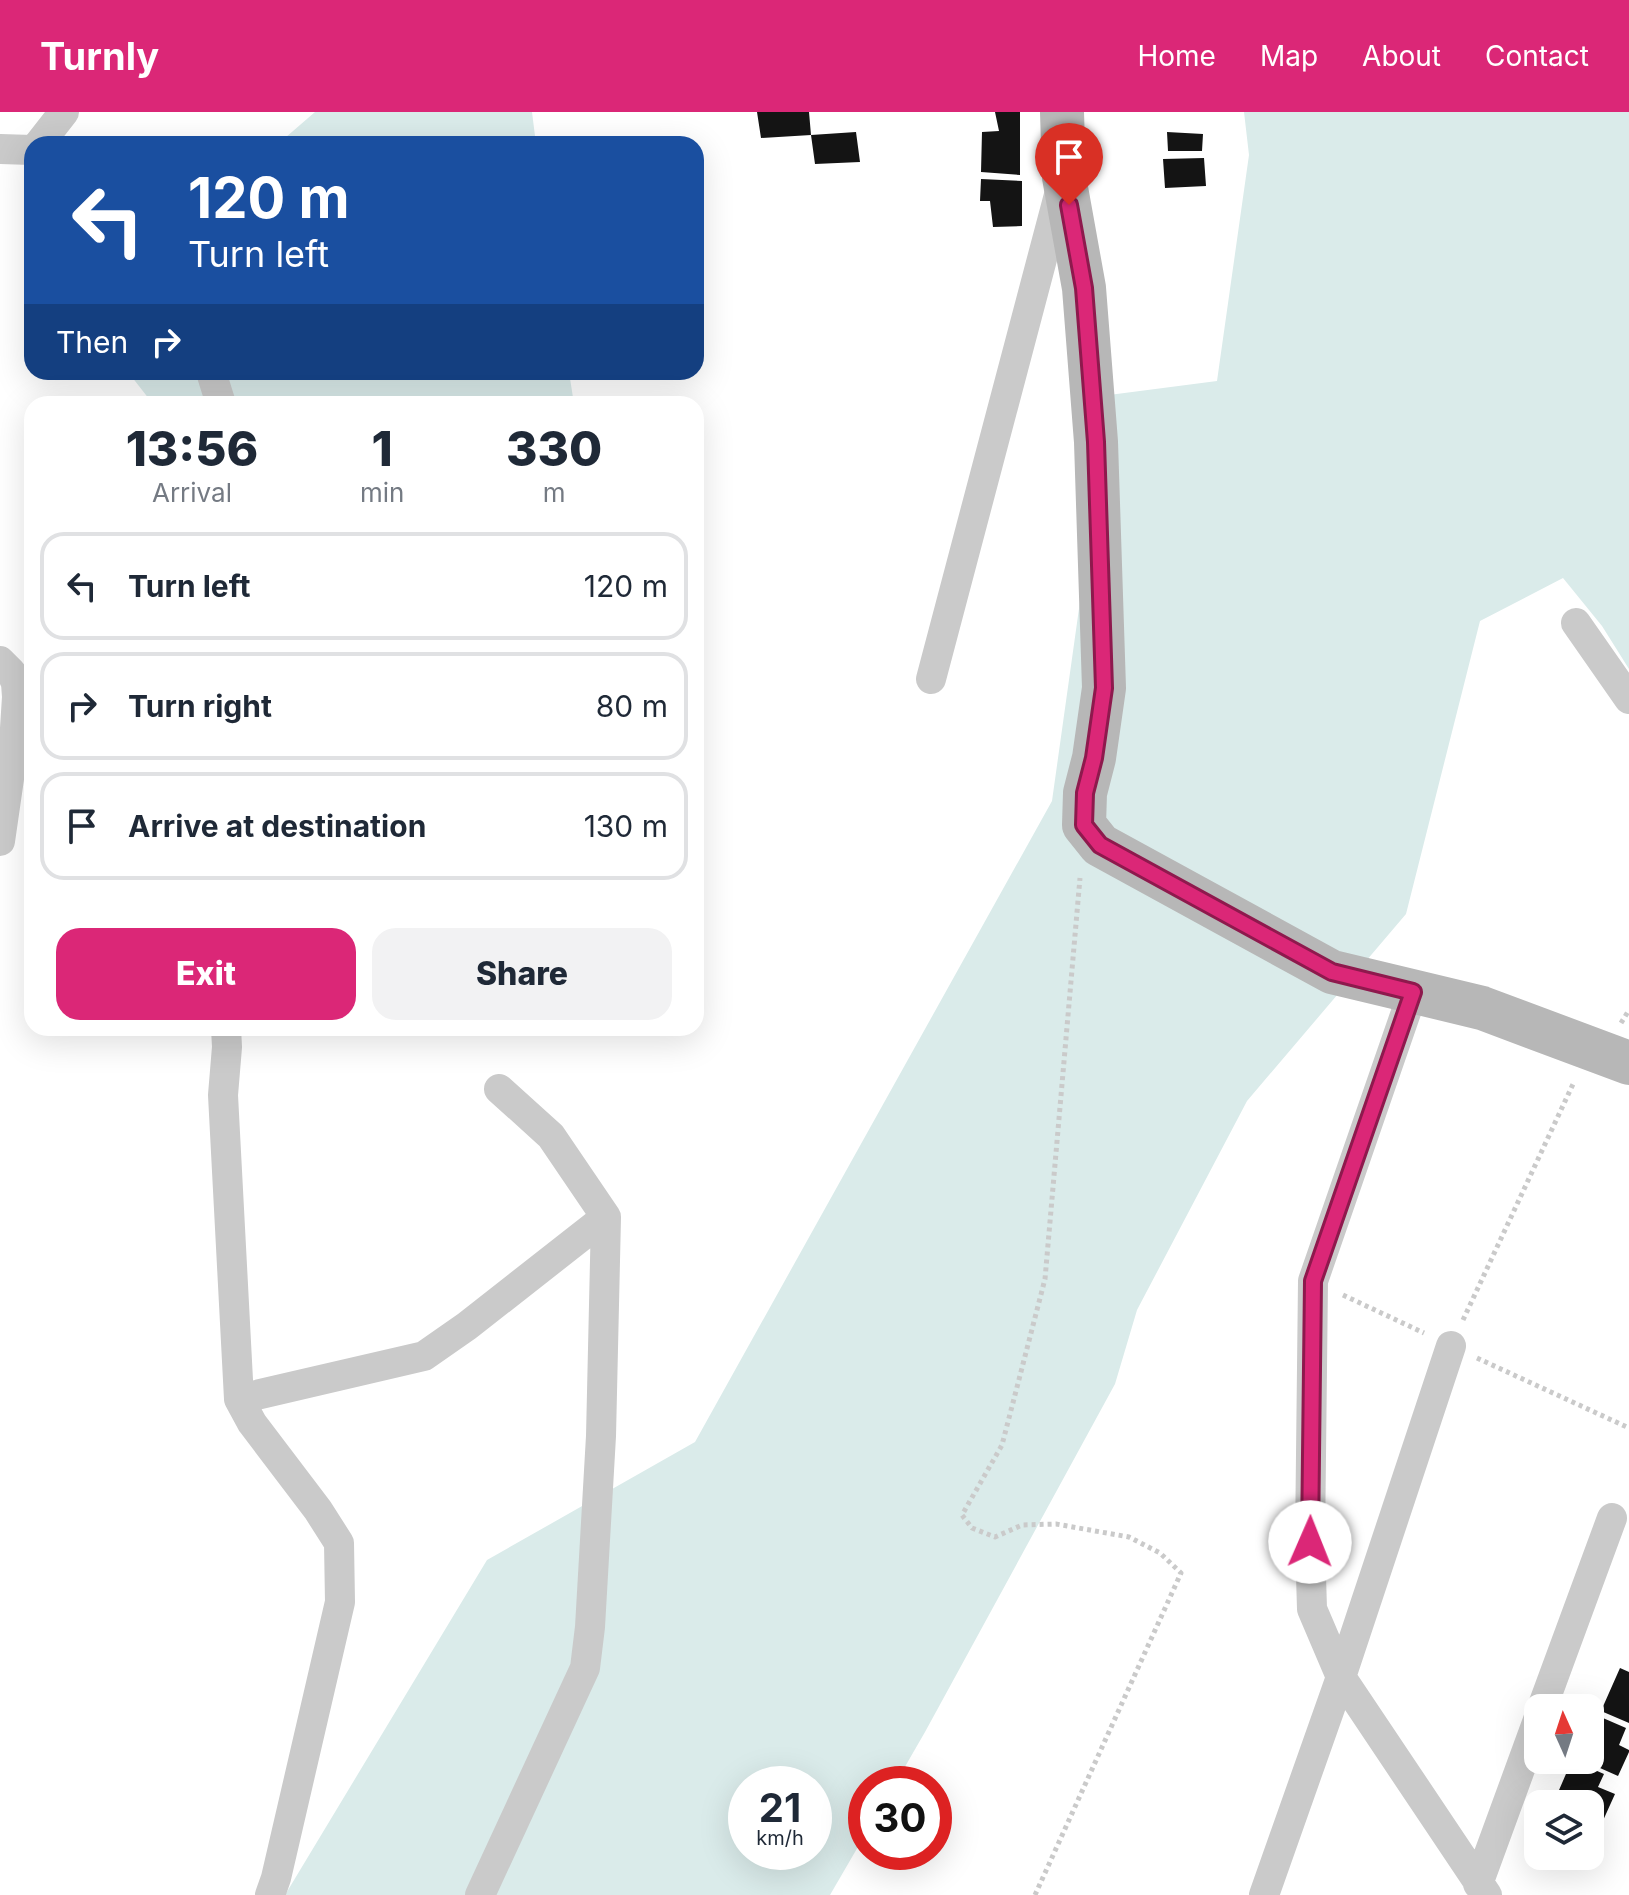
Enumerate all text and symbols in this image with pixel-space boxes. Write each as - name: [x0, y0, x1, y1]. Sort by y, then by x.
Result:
- text: Turnly: [40, 33, 159, 79]
- text: Home: [1137, 39, 1216, 73]
- text: Map: [1260, 39, 1318, 73]
- text: About: [1362, 39, 1441, 73]
- text: Contact: [1485, 39, 1589, 73]
- pin: [1035, 123, 1103, 205]
- icon: arrive: [1047, 135, 1091, 179]
- text: 120 m: [188, 164, 350, 232]
- icon: left: [56, 168, 160, 272]
- text: Turn left: [188, 232, 329, 276]
- icon: right: [144, 320, 188, 364]
- text: Then: [56, 324, 128, 360]
- text: 13:56: [126, 419, 258, 478]
- text: 1: [372, 419, 393, 478]
- text: 330: [506, 419, 602, 478]
- text: Arrival: [152, 477, 232, 508]
- text: min: [360, 477, 404, 508]
- text: m: [543, 477, 566, 508]
- icon: left: [60, 564, 104, 608]
- text: Turn left: [128, 568, 250, 604]
- text: 120 m: [584, 568, 668, 604]
- icon: right: [60, 684, 104, 728]
- text: Turn right: [128, 688, 272, 724]
- text: 80 m: [596, 688, 668, 724]
- icon: arrive: [60, 804, 104, 848]
- text: Arrive at destination: [128, 808, 426, 844]
- text: 130 m: [584, 808, 668, 844]
- button: Exit: [56, 928, 356, 1020]
- button: Share: [372, 928, 672, 1020]
- position arrow: [1268, 1500, 1352, 1584]
- north arrow: [1524, 1694, 1604, 1774]
- map controls: [1524, 1694, 1604, 1870]
- speed limit sign: 30: [848, 1766, 952, 1870]
- text: 21: [759, 1783, 801, 1832]
- button: layers: [1524, 1790, 1604, 1870]
- text: km/h: [756, 1826, 804, 1850]

